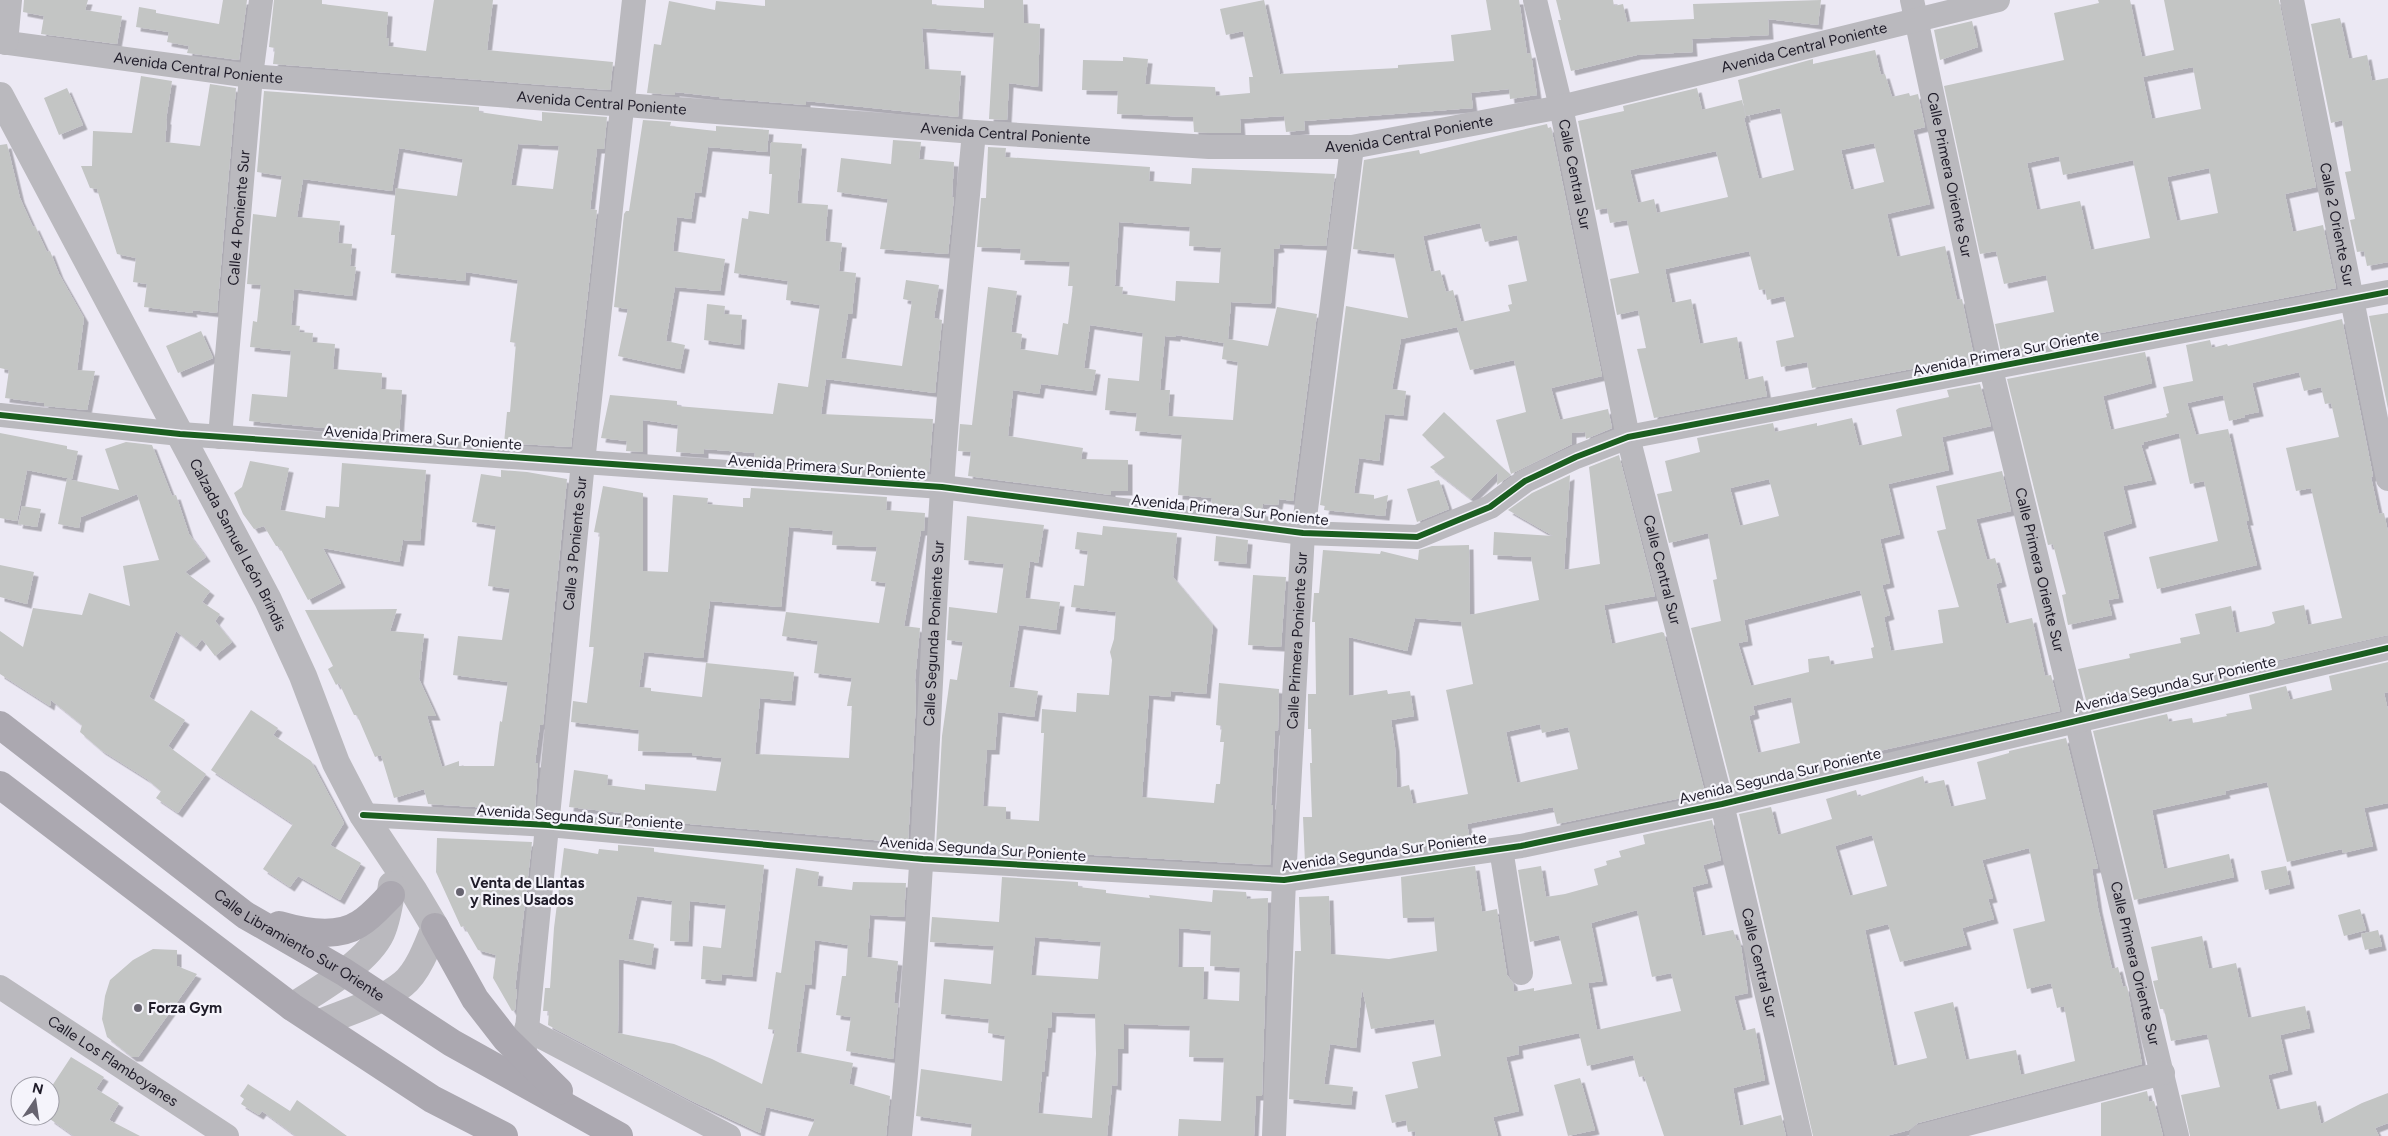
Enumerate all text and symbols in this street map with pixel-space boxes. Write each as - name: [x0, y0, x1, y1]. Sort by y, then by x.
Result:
- street label: Avenida Central Poniente: [1719, 18, 1889, 76]
- street label: Avenida Central Poniente: [113, 49, 283, 87]
- street label: Avenida Central Poniente: [516, 88, 687, 119]
- street label: Calle Primera Oriente Sur: [1923, 91, 1976, 259]
- street label: Avenida Central Poniente: [1325, 111, 1494, 156]
- street label: Calle Central Sur: [1555, 118, 1595, 231]
- street label: Avenida Central Poniente: [920, 119, 1091, 148]
- street label: Calle 4 Poniente Sur: [224, 149, 254, 286]
- street label: Calle 2 Oriente Sur: [2316, 161, 2358, 288]
- street label: Avenida Primera Sur Oriente: [1911, 326, 2101, 380]
- street label: Avenida Primera Sur Poniente: [324, 422, 522, 454]
- street label: Avenida Primera Sur Poniente: [728, 451, 926, 483]
- street label: Calzada Samuel León Brindis: [185, 455, 290, 634]
- street label: Calle 3 Poniente Sur: [559, 476, 591, 611]
- street label: Calle Primera Oriente Sur: [2011, 486, 2068, 654]
- street label: Avenida Primera Sur Poniente: [1131, 491, 1329, 529]
- street label: Calle Central Sur: [1639, 513, 1685, 627]
- street label: Calle Segunda Poniente Sur: [920, 540, 948, 727]
- street label: Calle Primera Poniente Sur: [1283, 551, 1311, 730]
- street label: Avenida Segunda Sur Poniente: [2072, 652, 2278, 716]
- street label: Avenida Segunda Sur Poniente: [1677, 744, 1883, 808]
- street label: Avenida Segunda Sur Poniente: [476, 801, 684, 833]
- street label: Avenida Segunda Sur Poniente: [1280, 829, 1488, 875]
- street label: Avenida Segunda Sur Poniente: [879, 833, 1087, 865]
- place label: Venta de Llantas y Rines Usados: [470, 874, 584, 909]
- street label: Calle Primera Oriente Sur: [2107, 879, 2164, 1047]
- street label: Calle Libramiento Sur Oriente: [210, 885, 388, 1005]
- marker: Venta de Llantas y Rines Usados: [454, 886, 466, 898]
- street label: Calle Central Sur: [1738, 906, 1781, 1020]
- place label: Forza Gym: [148, 999, 222, 1017]
- marker: Forza Gym: [132, 1002, 144, 1014]
- street label: Calle Los Flamboyanes: [44, 1012, 182, 1110]
- north arrow: [10, 1076, 60, 1126]
- text: N: [31, 1079, 45, 1098]

